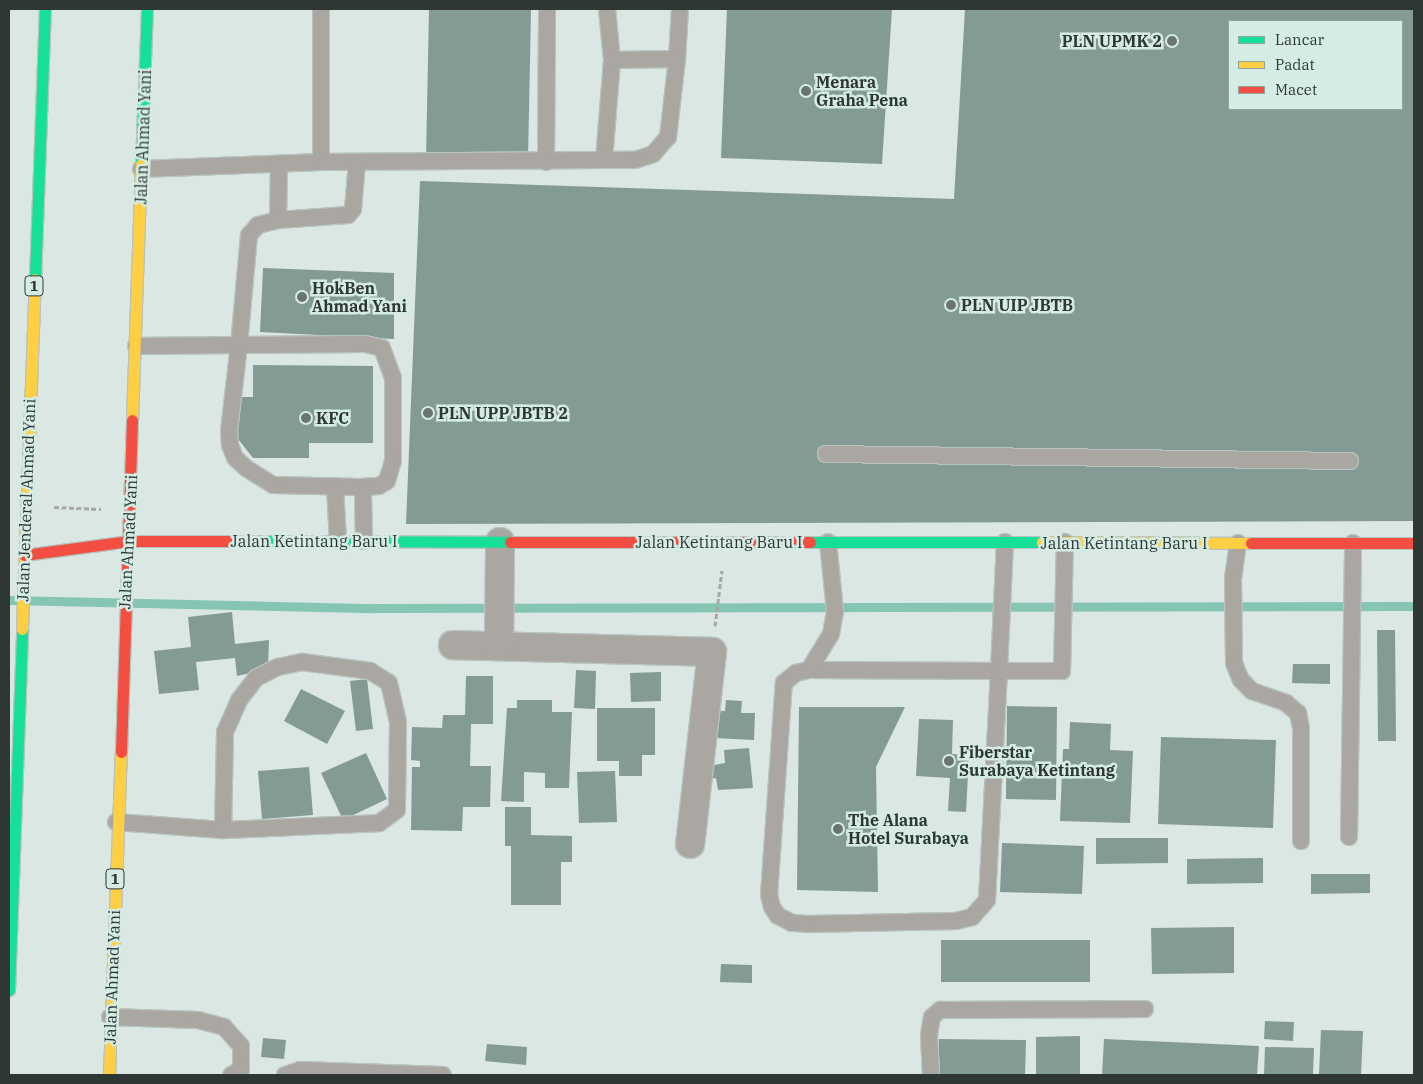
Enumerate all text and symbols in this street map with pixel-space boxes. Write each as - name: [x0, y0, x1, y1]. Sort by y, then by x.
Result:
- legend: [1228, 20, 1403, 110]
- text: Lancar: [1275, 30, 1324, 49]
- place label: PLN UPMK 2: [1062, 31, 1162, 51]
- marker: PLN UPMK 2: [1166, 35, 1178, 47]
- text: Padat: [1275, 55, 1315, 74]
- street label: Jalan Ahmad Yani: [131, 69, 155, 205]
- place label: Menara Graha Pena: [816, 72, 908, 110]
- text: Macet: [1275, 80, 1317, 99]
- marker: Menara Graha Pena: [800, 85, 812, 97]
- road number: 1: [24, 274, 44, 298]
- place label: HokBen Ahmad Yani: [312, 278, 407, 316]
- marker: HokBen Ahmad Yani: [296, 291, 308, 303]
- place label: PLN UIP JBTB: [961, 295, 1073, 315]
- marker: PLN UIP JBTB: [945, 299, 957, 311]
- street label: Jalan Jenderal Ahmad Yani: [13, 398, 39, 602]
- place label: PLN UPP JBTB 2: [438, 403, 568, 423]
- marker: PLN UPP JBTB 2: [422, 407, 434, 419]
- place label: KFC: [316, 408, 349, 428]
- marker: KFC: [300, 412, 312, 424]
- street label: Jalan Ahmad Yani: [115, 474, 141, 610]
- street label: Jalan Ketintang Baru I: [231, 531, 397, 551]
- street label: Jalan Ketintang Baru I: [636, 532, 802, 552]
- street label: Jalan Ketintang Baru I: [1041, 533, 1207, 553]
- place label: Fiberstar Surabaya Ketintang: [959, 742, 1115, 780]
- marker: Fiberstar Surabaya Ketintang: [943, 755, 955, 767]
- place label: The Alana Hotel Surabaya: [848, 810, 969, 848]
- marker: The Alana Hotel Surabaya: [832, 823, 844, 835]
- road number: 1: [105, 866, 125, 892]
- street label: Jalan Ahmad Yani: [100, 909, 124, 1045]

